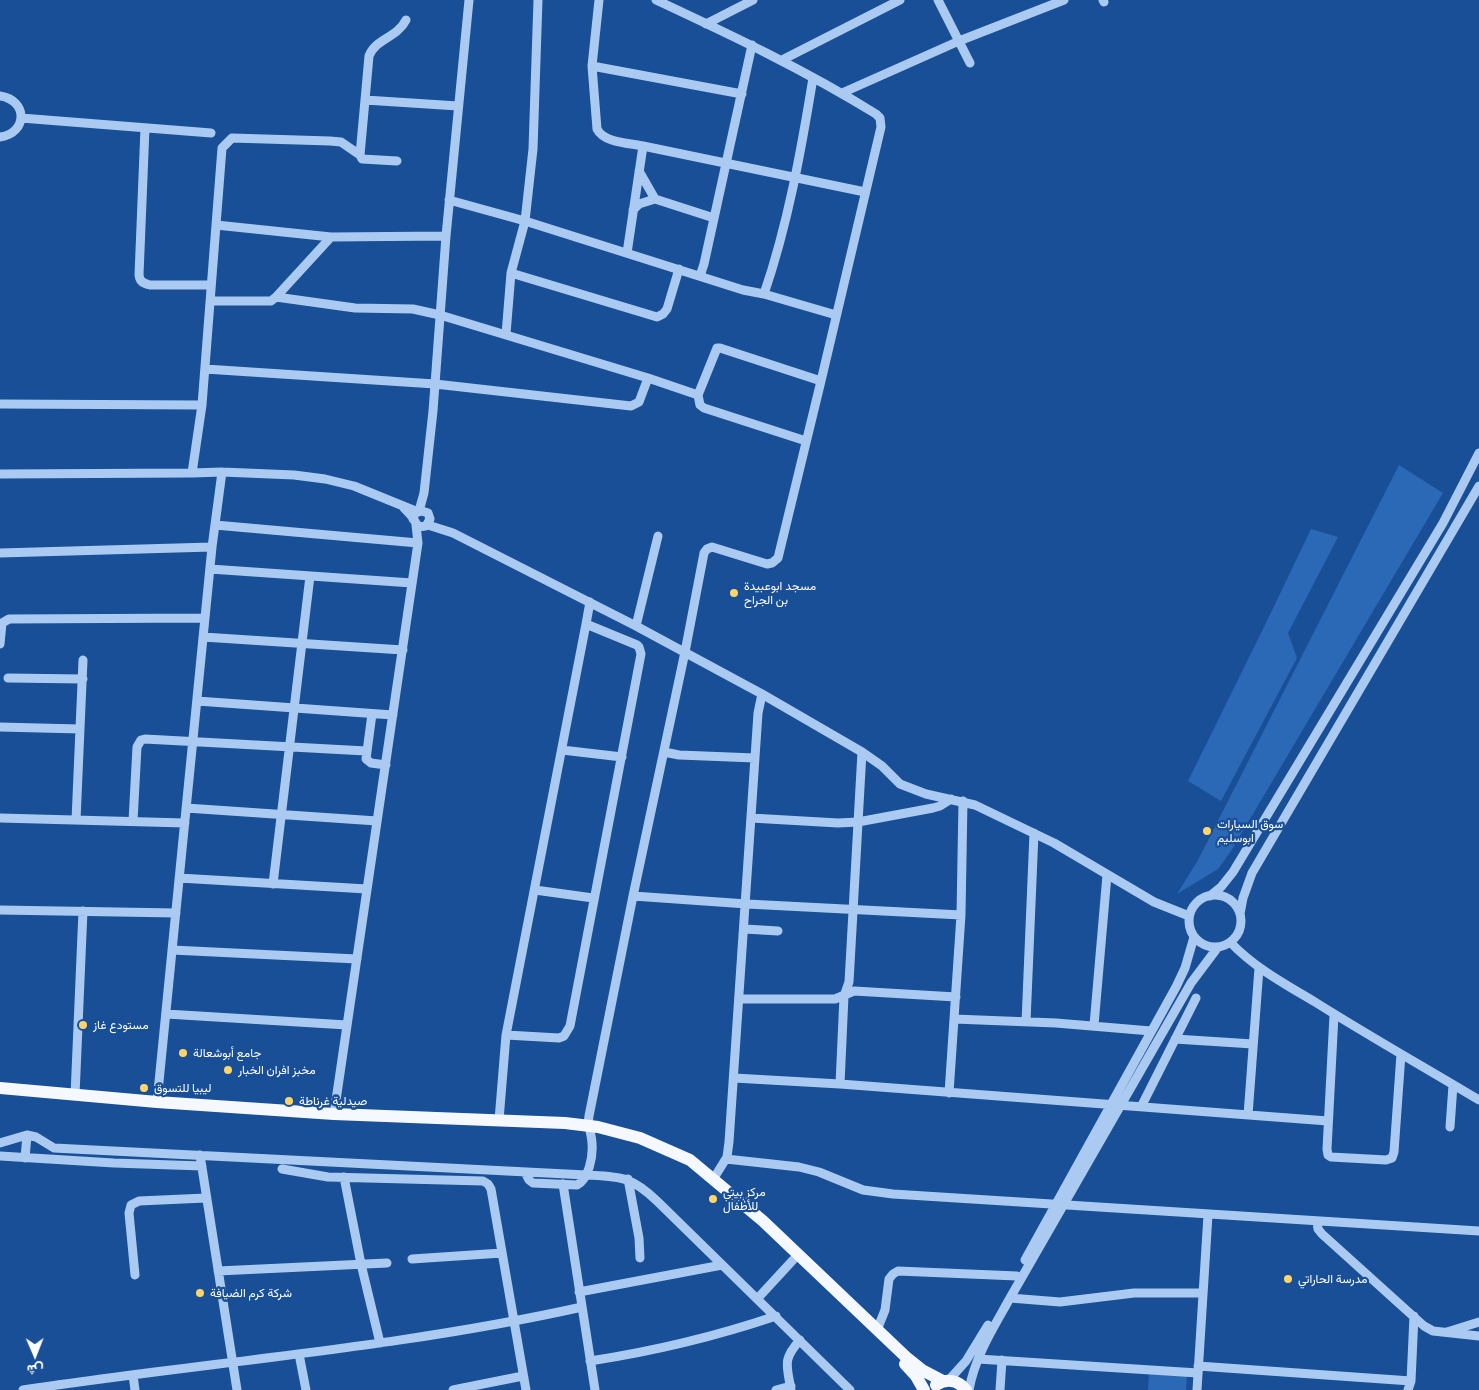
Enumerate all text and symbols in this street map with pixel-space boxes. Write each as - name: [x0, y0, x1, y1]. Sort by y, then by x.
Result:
- place label: مسجد ابوعبيدة بن الجراح: [744, 579, 816, 607]
- marker: مسجد ابوعبيدة بن الجراح: [728, 587, 740, 599]
- place label: سوق السيارات ابوسليم: [1217, 817, 1283, 845]
- marker: سوق السيارات ابوسليم: [1201, 825, 1213, 837]
- place label: مستودع غاز: [93, 1018, 149, 1032]
- marker: مستودع غاز: [77, 1019, 89, 1031]
- place label: جامع أبوشعالة: [193, 1046, 261, 1060]
- marker: جامع أبوشعالة: [177, 1047, 189, 1059]
- place label: مخبز افران الخبار: [238, 1063, 316, 1077]
- marker: مخبز افران الخبار: [222, 1064, 234, 1076]
- place label: ليبيا للتسوق: [154, 1081, 212, 1095]
- marker: ليبيا للتسوق: [138, 1082, 150, 1094]
- place label: صيدلية غرناطة: [299, 1094, 367, 1108]
- marker: صيدلية غرناطة: [283, 1095, 295, 1107]
- place label: مركز بيتي للأطفال: [723, 1185, 766, 1213]
- marker: مركز بيتي للأطفال: [707, 1193, 719, 1205]
- place label: مدرسة الحاراتي: [1298, 1272, 1367, 1286]
- marker: مدرسة الحاراتي: [1282, 1273, 1294, 1285]
- place label: شركة كرم الضيافة: [210, 1286, 292, 1300]
- marker: شركة كرم الضيافة: [194, 1287, 206, 1299]
- north arrow: [10, 1330, 60, 1380]
- text: ش: [27, 1362, 44, 1378]

